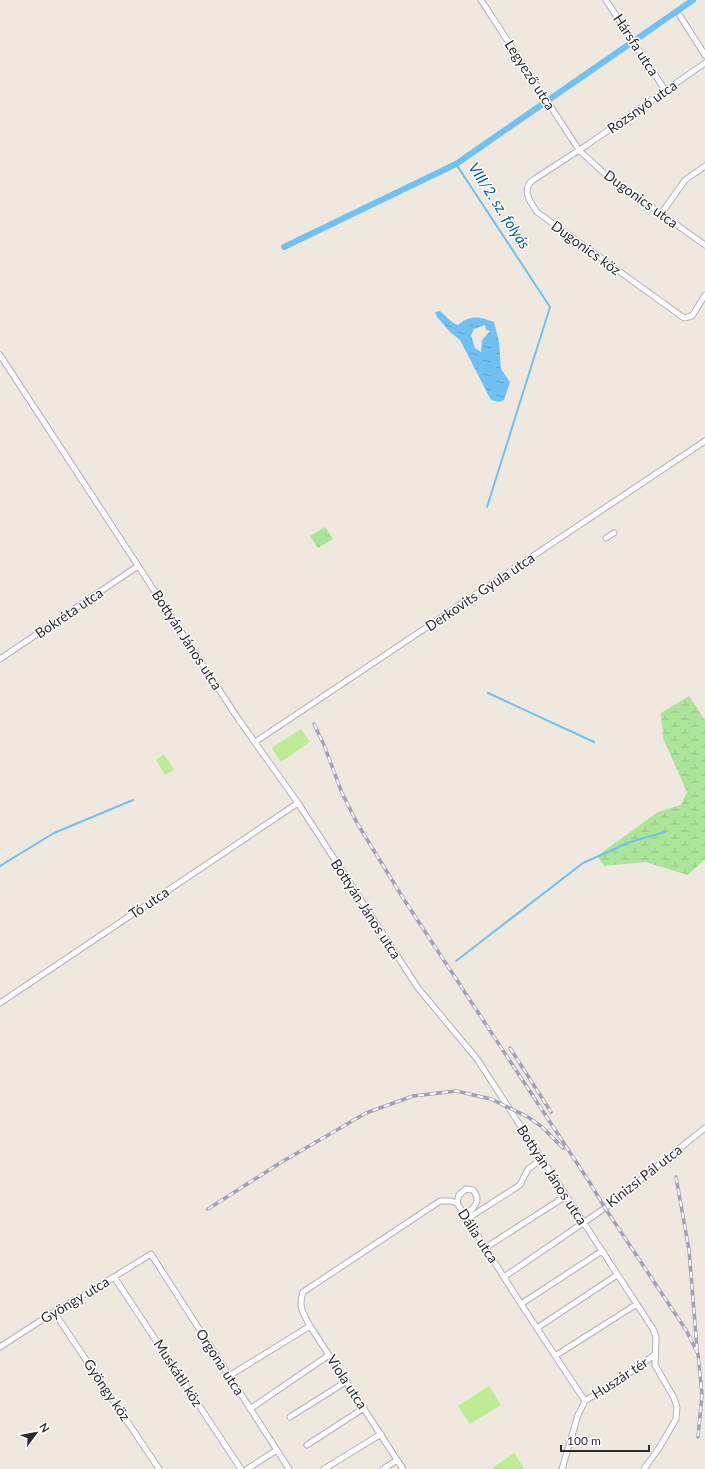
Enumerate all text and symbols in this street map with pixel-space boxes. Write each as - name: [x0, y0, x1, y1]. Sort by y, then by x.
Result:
- street label: Hársfa utca: [610, 11, 663, 79]
- street label: Legyező utca: [502, 37, 559, 113]
- street label: Rozsnyó utca: [604, 76, 680, 137]
- water label: VIII/2. sz. folyás: [465, 159, 534, 252]
- street label: Dugonics utca: [601, 166, 682, 231]
- street label: Dugonics köz: [548, 217, 624, 279]
- street label: Derkovits Gyula utca: [422, 549, 538, 634]
- street label: Bokréta utca: [32, 584, 106, 641]
- street label: Bottyán János utca: [149, 587, 226, 693]
- street label: Bottyán János utca: [328, 856, 405, 962]
- street label: Tó utca: [126, 883, 172, 922]
- street label: Bottyán János utca: [514, 1122, 591, 1228]
- street label: Kinizsi Pál utca: [602, 1141, 685, 1211]
- street label: Dália utca: [455, 1205, 502, 1266]
- street label: Gyöngy utca: [37, 1272, 112, 1327]
- street label: Orgona utca: [193, 1325, 248, 1398]
- street label: Muskátli köz: [150, 1336, 206, 1410]
- street label: Viola utca: [324, 1351, 371, 1412]
- street label: Huszár tér: [588, 1353, 651, 1402]
- street label: Gyöngy köz: [80, 1355, 134, 1424]
- north arrow: [16, 1413, 56, 1453]
- text: N: [37, 1420, 53, 1434]
- scale bar: [561, 1427, 649, 1453]
- text: 100 m: [567, 1433, 601, 1448]

